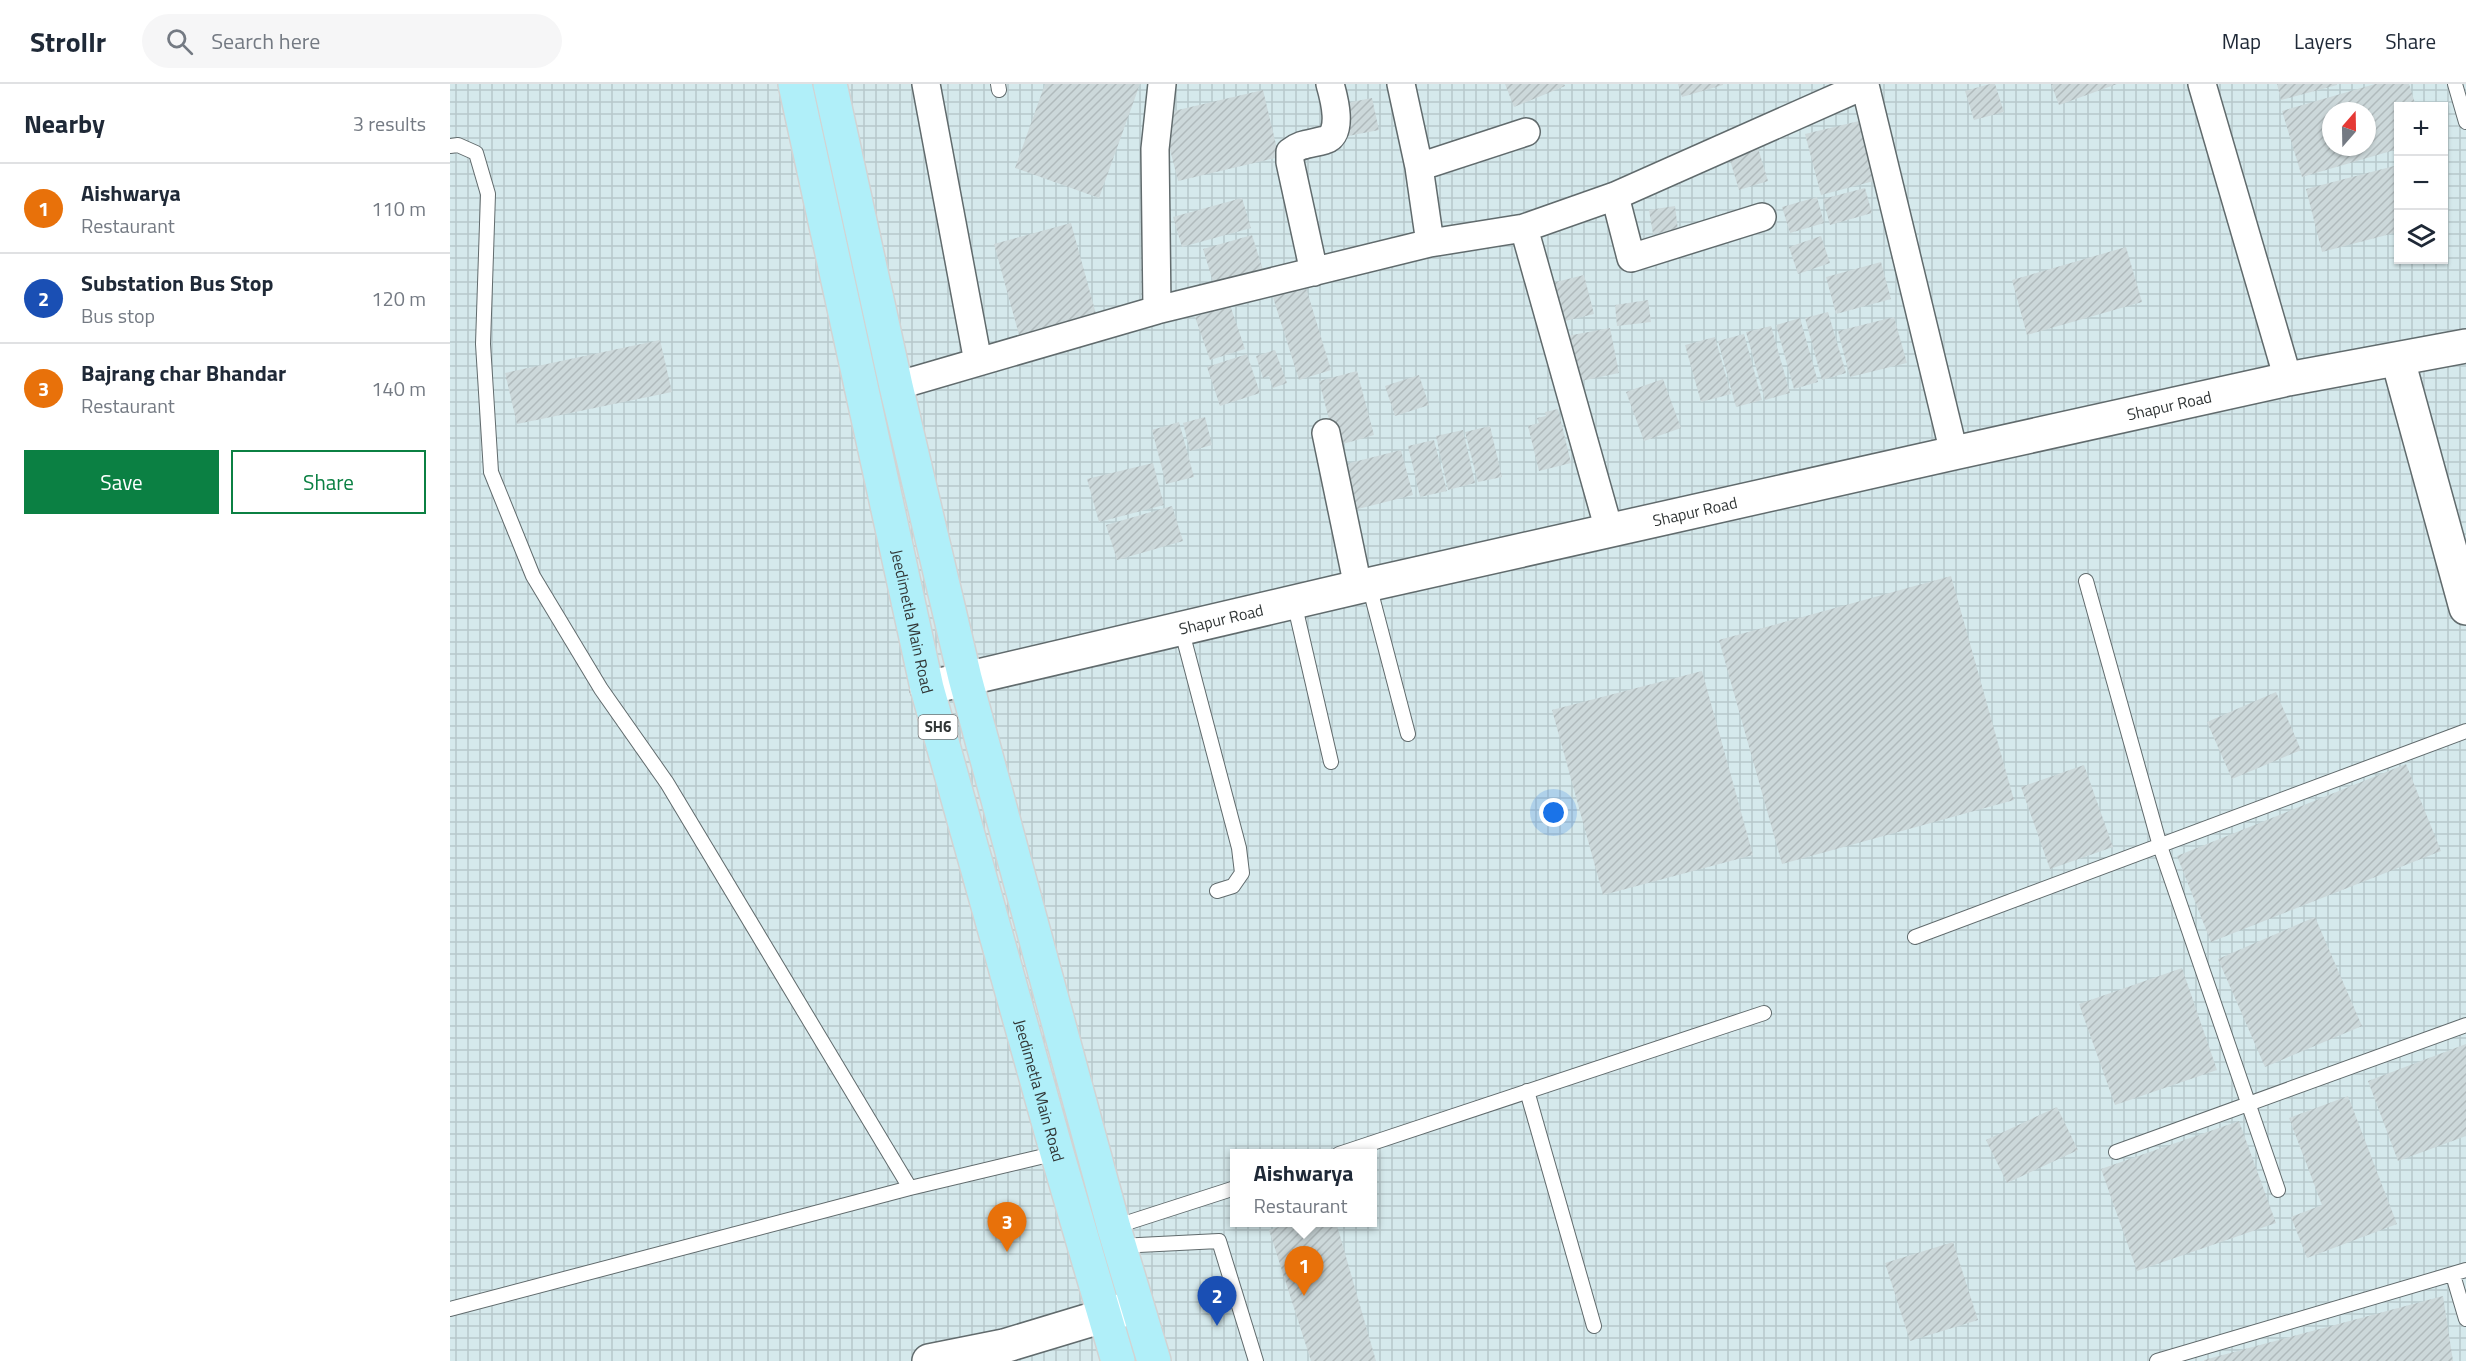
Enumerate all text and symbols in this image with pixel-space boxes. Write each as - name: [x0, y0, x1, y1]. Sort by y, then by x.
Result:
- search box: [142, 14, 562, 68]
- text: Strollr: [30, 20, 106, 63]
- text: Search here: [211, 24, 320, 58]
- icon: search: [163, 25, 196, 58]
- text: Map: [2222, 25, 2261, 57]
- text: Layers: [2294, 25, 2352, 57]
- text: Share: [2385, 25, 2436, 57]
- north arrow: [2322, 102, 2376, 156]
- map controls: [2394, 102, 2448, 264]
- button: +: [2394, 102, 2448, 156]
- text: Nearby: [24, 104, 105, 143]
- text: 3 results: [353, 108, 426, 139]
- button: −: [2394, 156, 2448, 210]
- text: Aishwarya: [81, 176, 181, 210]
- text: 1: [38, 193, 49, 224]
- text: 110 m: [371, 193, 426, 224]
- text: Restaurant: [81, 210, 175, 241]
- button: layers: [2394, 210, 2448, 264]
- text: Substation Bus Stop: [81, 266, 273, 300]
- text: 2: [38, 283, 49, 314]
- text: 120 m: [371, 283, 426, 314]
- text: Bus stop: [81, 300, 155, 331]
- text: Bajrang char Bhandar: [81, 356, 286, 390]
- text: 3: [38, 373, 49, 404]
- text: 140 m: [371, 373, 426, 404]
- street label: Shapur Road: [2125, 384, 2214, 426]
- text: Restaurant: [81, 390, 175, 421]
- button: Save: [24, 450, 219, 514]
- button: Share: [231, 450, 426, 514]
- street label: Shapur Road: [1650, 490, 1739, 532]
- street label: Jeedimetla Main Road: [885, 547, 940, 696]
- street label: Shapur Road: [1176, 598, 1266, 641]
- road number: SH6: [918, 715, 958, 739]
- your location: [1539, 798, 1568, 827]
- street label: Jeedimetla Main Road: [1008, 1016, 1071, 1164]
- popup: [1230, 1149, 1377, 1227]
- text: Aishwarya: [1254, 1156, 1353, 1190]
- text: Restaurant: [1254, 1190, 1347, 1221]
- pin: 3: [988, 1202, 1026, 1252]
- pin: 1: [1284, 1246, 1324, 1296]
- pin: 2: [1198, 1276, 1236, 1326]

